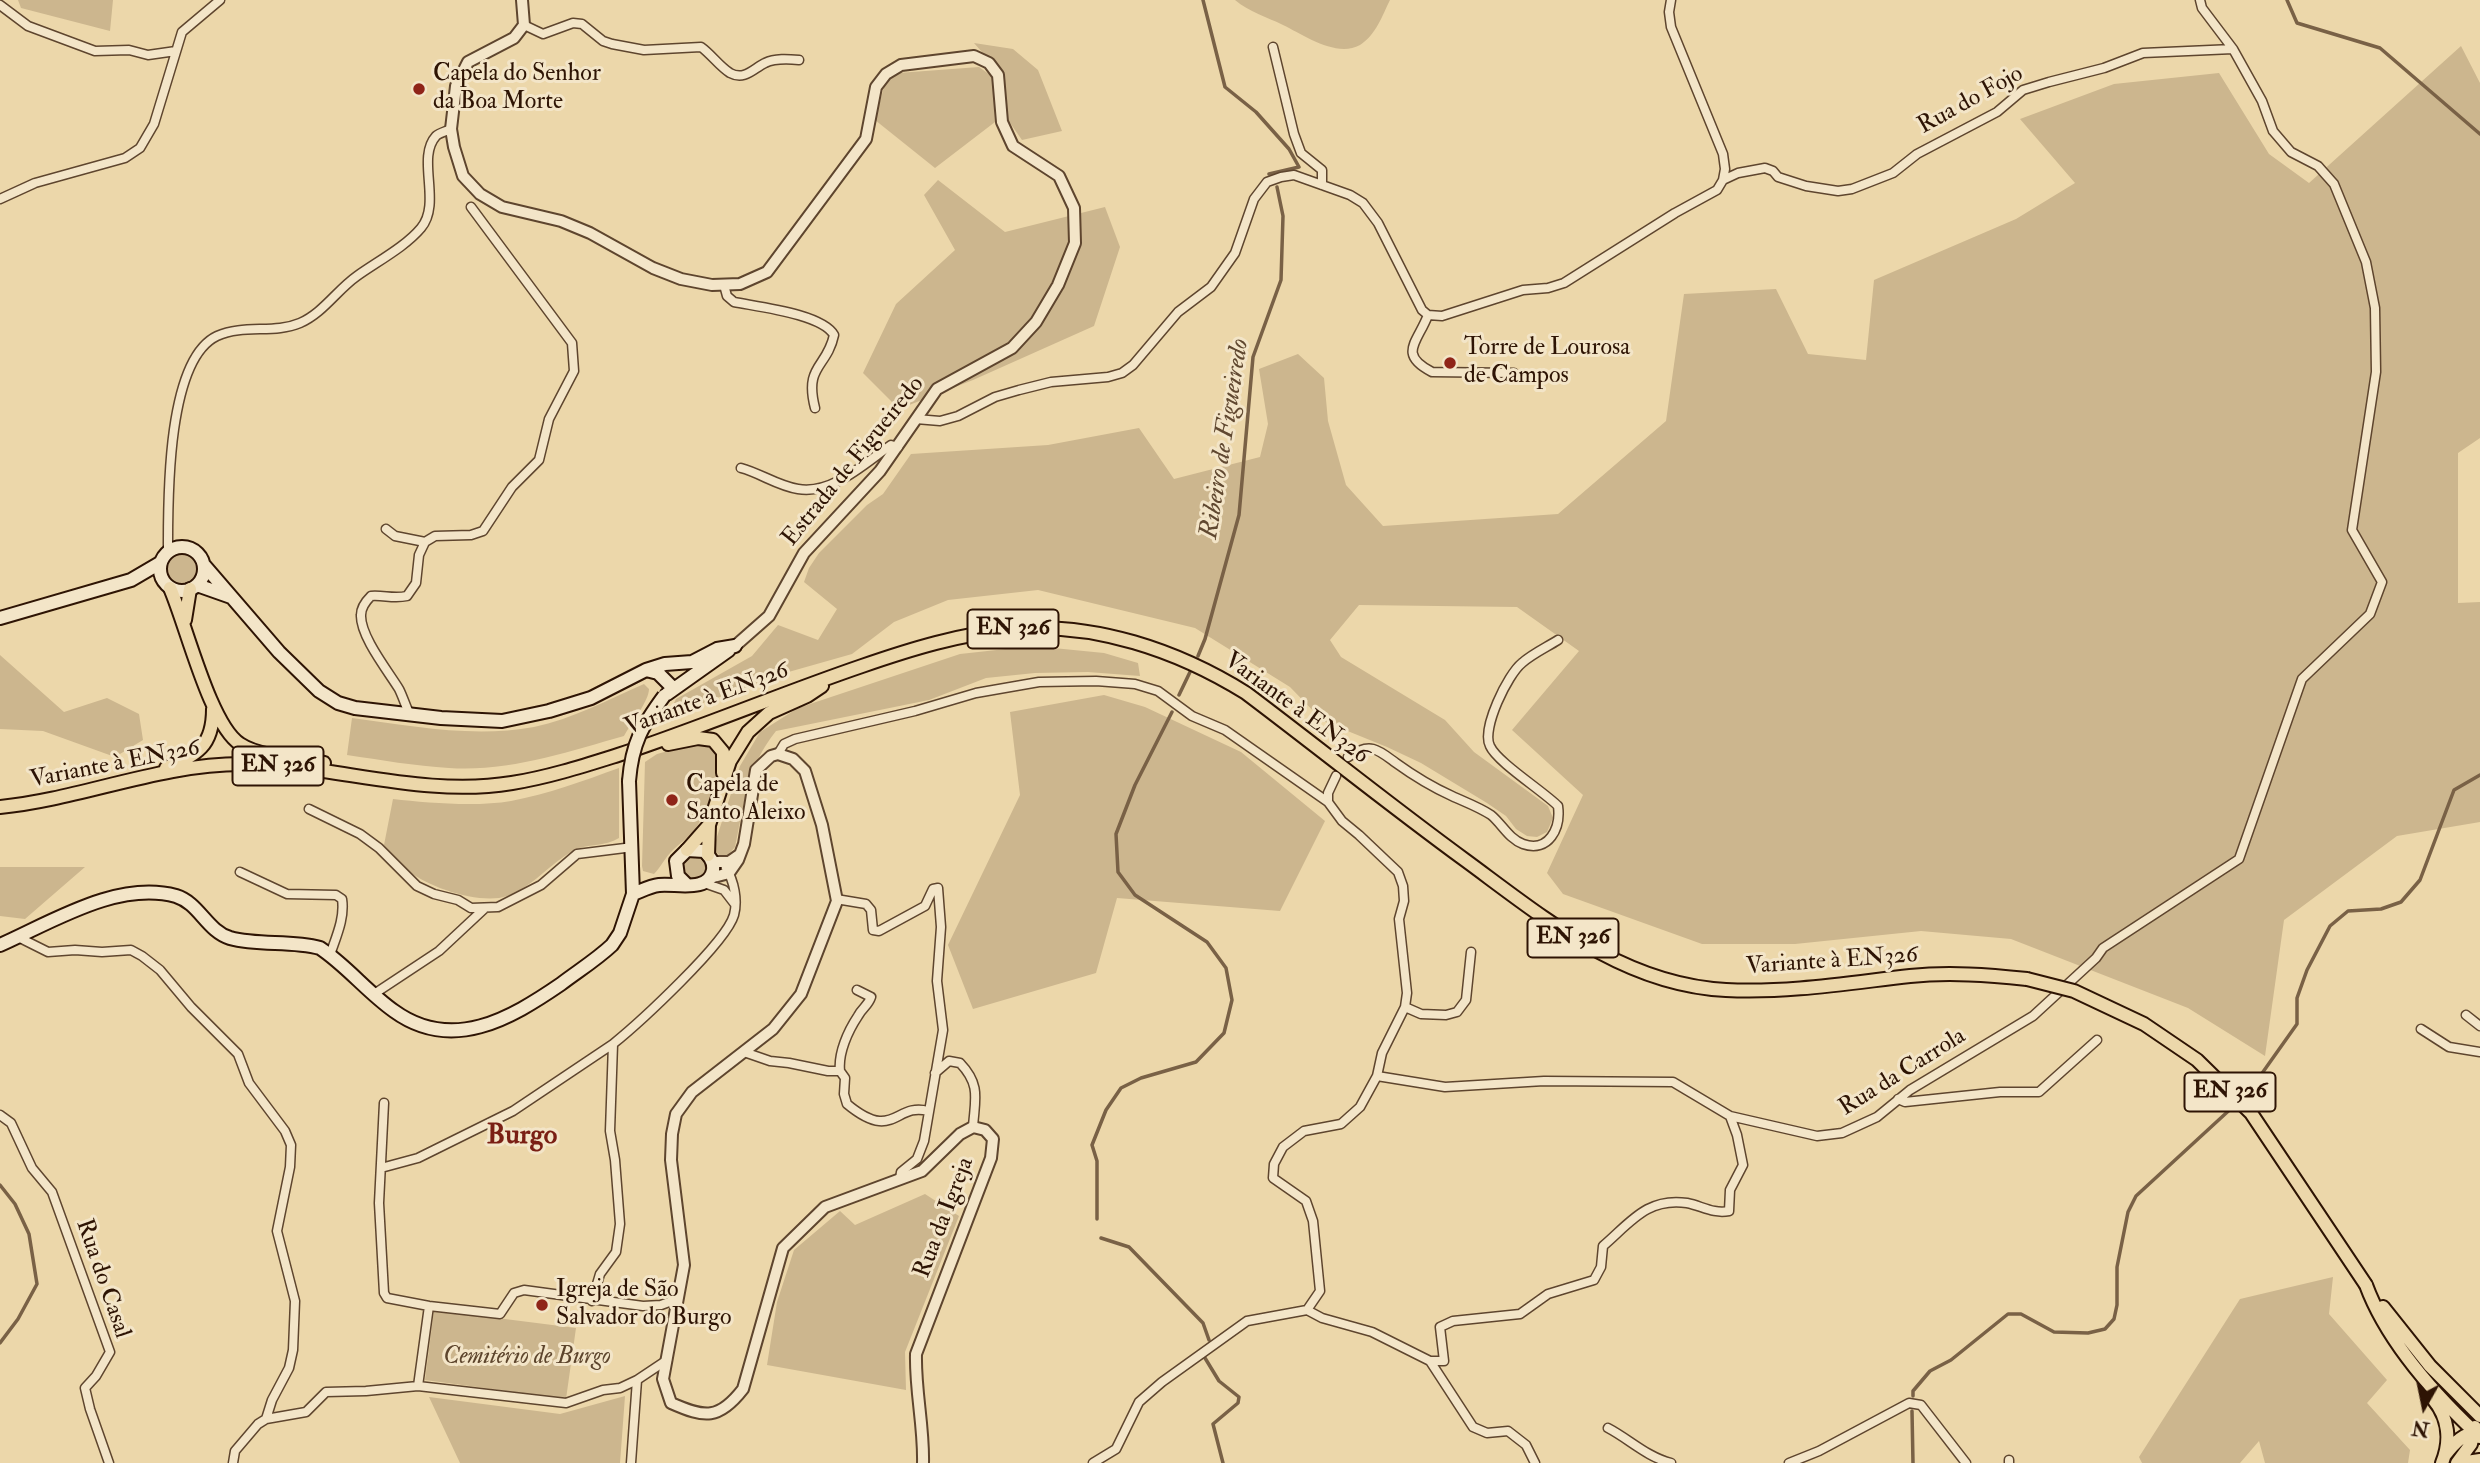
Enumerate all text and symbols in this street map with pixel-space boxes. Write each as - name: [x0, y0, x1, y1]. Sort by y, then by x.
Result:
- street label: Rua do Fojo: [1913, 60, 2029, 142]
- place label: Capela do Senhor da Boa Morte: [433, 61, 601, 117]
- marker: Capela do Senhor da Boa Morte: [411, 81, 427, 97]
- place label: Torre de Lourosa de Campos: [1464, 335, 1630, 391]
- water label: Ribeiro de Figueiredo: [1195, 337, 1257, 541]
- marker: Torre de Lourosa de Campos: [1442, 355, 1458, 371]
- street label: Estrada de Figueiredo: [777, 371, 931, 553]
- road number: EN 326: [968, 610, 1058, 649]
- street label: Variante à EN326: [1218, 647, 1374, 771]
- street label: Variante à EN326: [621, 657, 793, 743]
- street label: Variante à EN326: [28, 734, 202, 796]
- road number: EN 326: [232, 746, 324, 786]
- place label: Capela de Santo Aleixo: [686, 772, 805, 828]
- marker: Capela de Santo Aleixo: [664, 792, 680, 808]
- road number: EN 326: [1528, 918, 1618, 958]
- street label: Variante à EN326: [1745, 942, 1919, 982]
- street label: Rua da Carrola: [1834, 1023, 1972, 1123]
- road number: EN 326: [2184, 1072, 2276, 1112]
- district label: Burgo: [487, 1120, 557, 1154]
- street label: Rua da Igreja: [909, 1154, 981, 1282]
- street label: Rua do Casal: [68, 1216, 136, 1342]
- place label: Igreja de São Salvador do Burgo: [556, 1277, 732, 1333]
- marker: Igreja de São Salvador do Burgo: [534, 1297, 550, 1313]
- park label: Cemitério de Burgo: [443, 1344, 611, 1372]
- north arrow: [2389, 1372, 2459, 1442]
- text: N: [2410, 1415, 2431, 1441]

